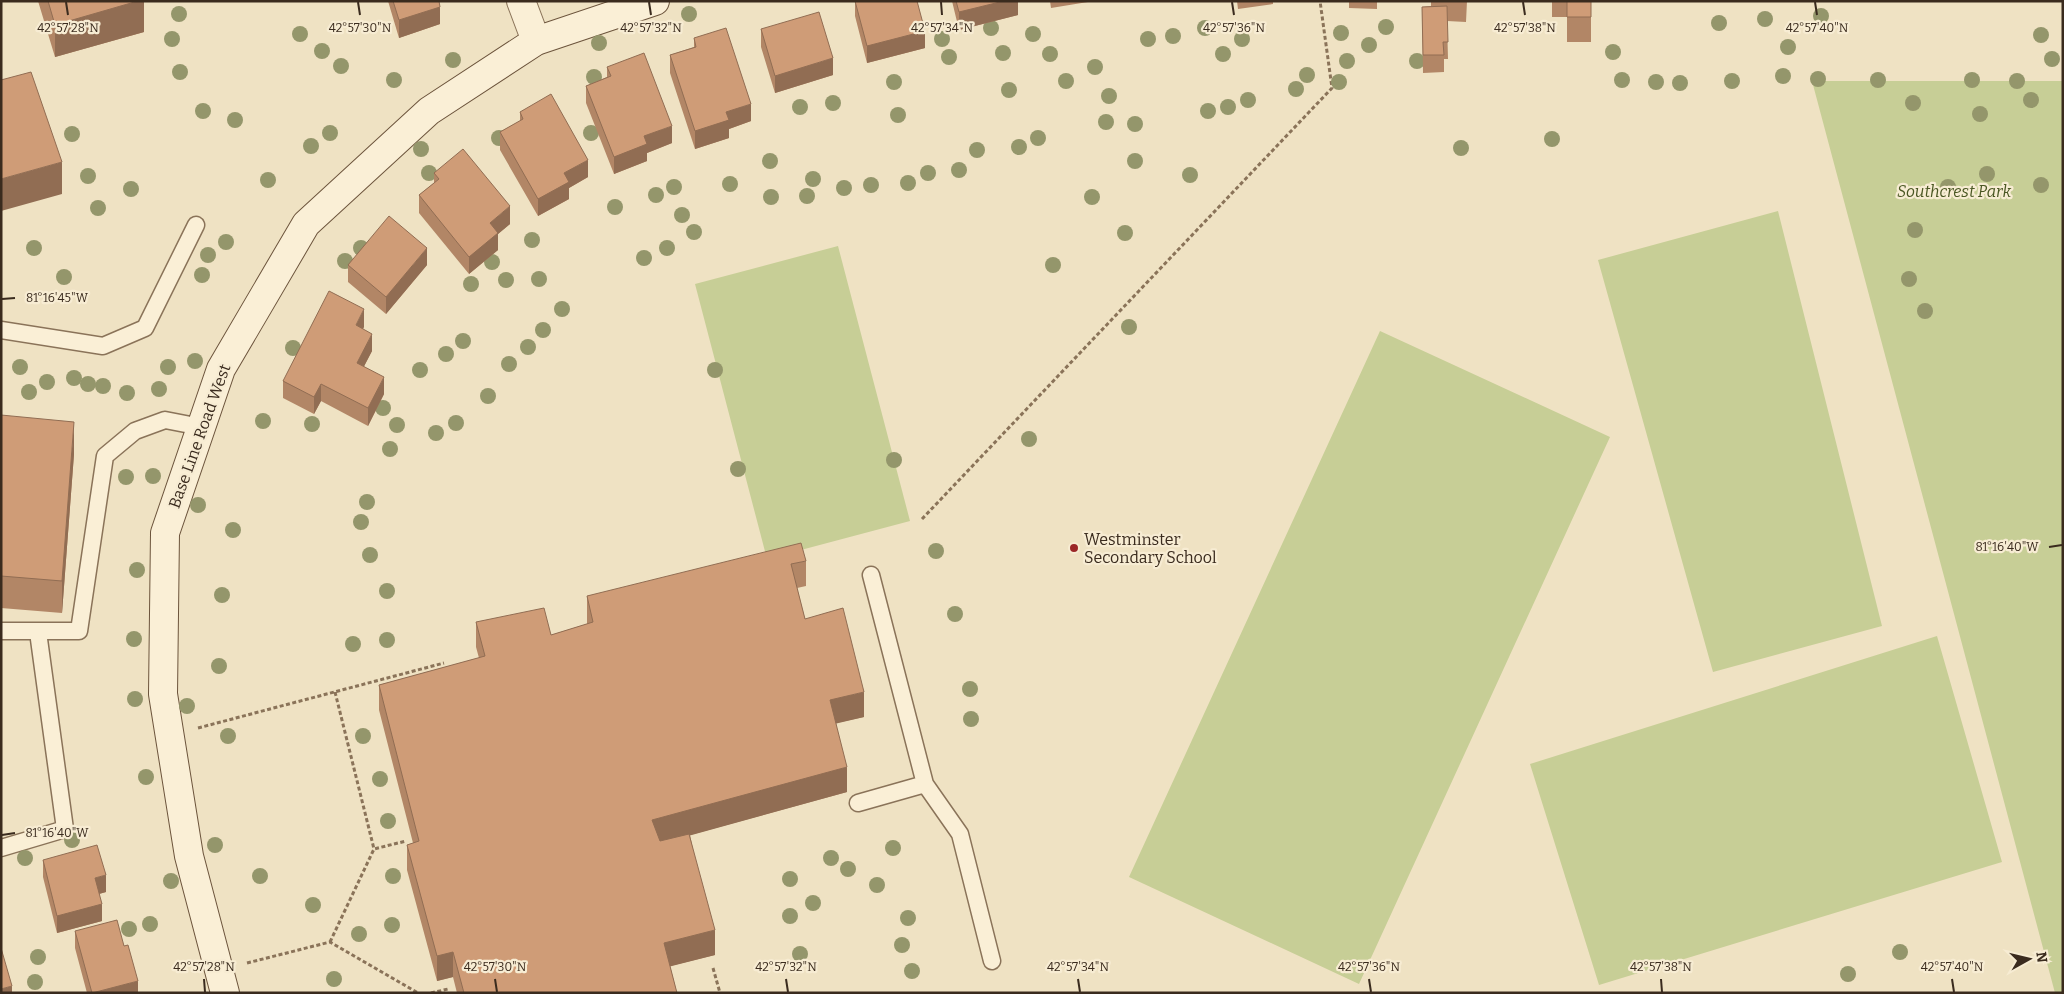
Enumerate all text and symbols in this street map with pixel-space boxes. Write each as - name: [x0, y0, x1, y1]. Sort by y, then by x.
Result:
- text: 42°57'28"N: [37, 21, 99, 35]
- text: 42°57'30"N: [329, 21, 392, 35]
- text: 42°57'32"N: [620, 21, 682, 35]
- text: 42°57'34"N: [911, 21, 973, 35]
- text: 42°57'36"N: [1203, 21, 1265, 35]
- text: 42°57'38"N: [1494, 21, 1556, 35]
- text: 42°57'40"N: [1786, 21, 1849, 35]
- park label: Southcrest Park: [1897, 182, 2011, 201]
- text: 81°16'45"W: [26, 291, 89, 305]
- street label: Base Line Road West: [165, 361, 234, 511]
- place label: Westminster Secondary School: [1084, 530, 1217, 567]
- text: 81°16'40"W: [1975, 540, 2039, 554]
- marker: Westminster Secondary School: [1068, 542, 1080, 554]
- text: 81°16'40"W: [25, 826, 89, 840]
- north arrow: [2004, 934, 2054, 984]
- text: N: [2032, 951, 2051, 964]
- text: 42°57'28"N: [173, 960, 235, 974]
- text: 42°57'30"N: [464, 960, 527, 974]
- text: 42°57'32"N: [755, 960, 817, 974]
- text: 42°57'34"N: [1047, 960, 1109, 974]
- text: 42°57'36"N: [1338, 960, 1400, 974]
- text: 42°57'38"N: [1630, 960, 1692, 974]
- text: 42°57'40"N: [1921, 960, 1984, 974]

